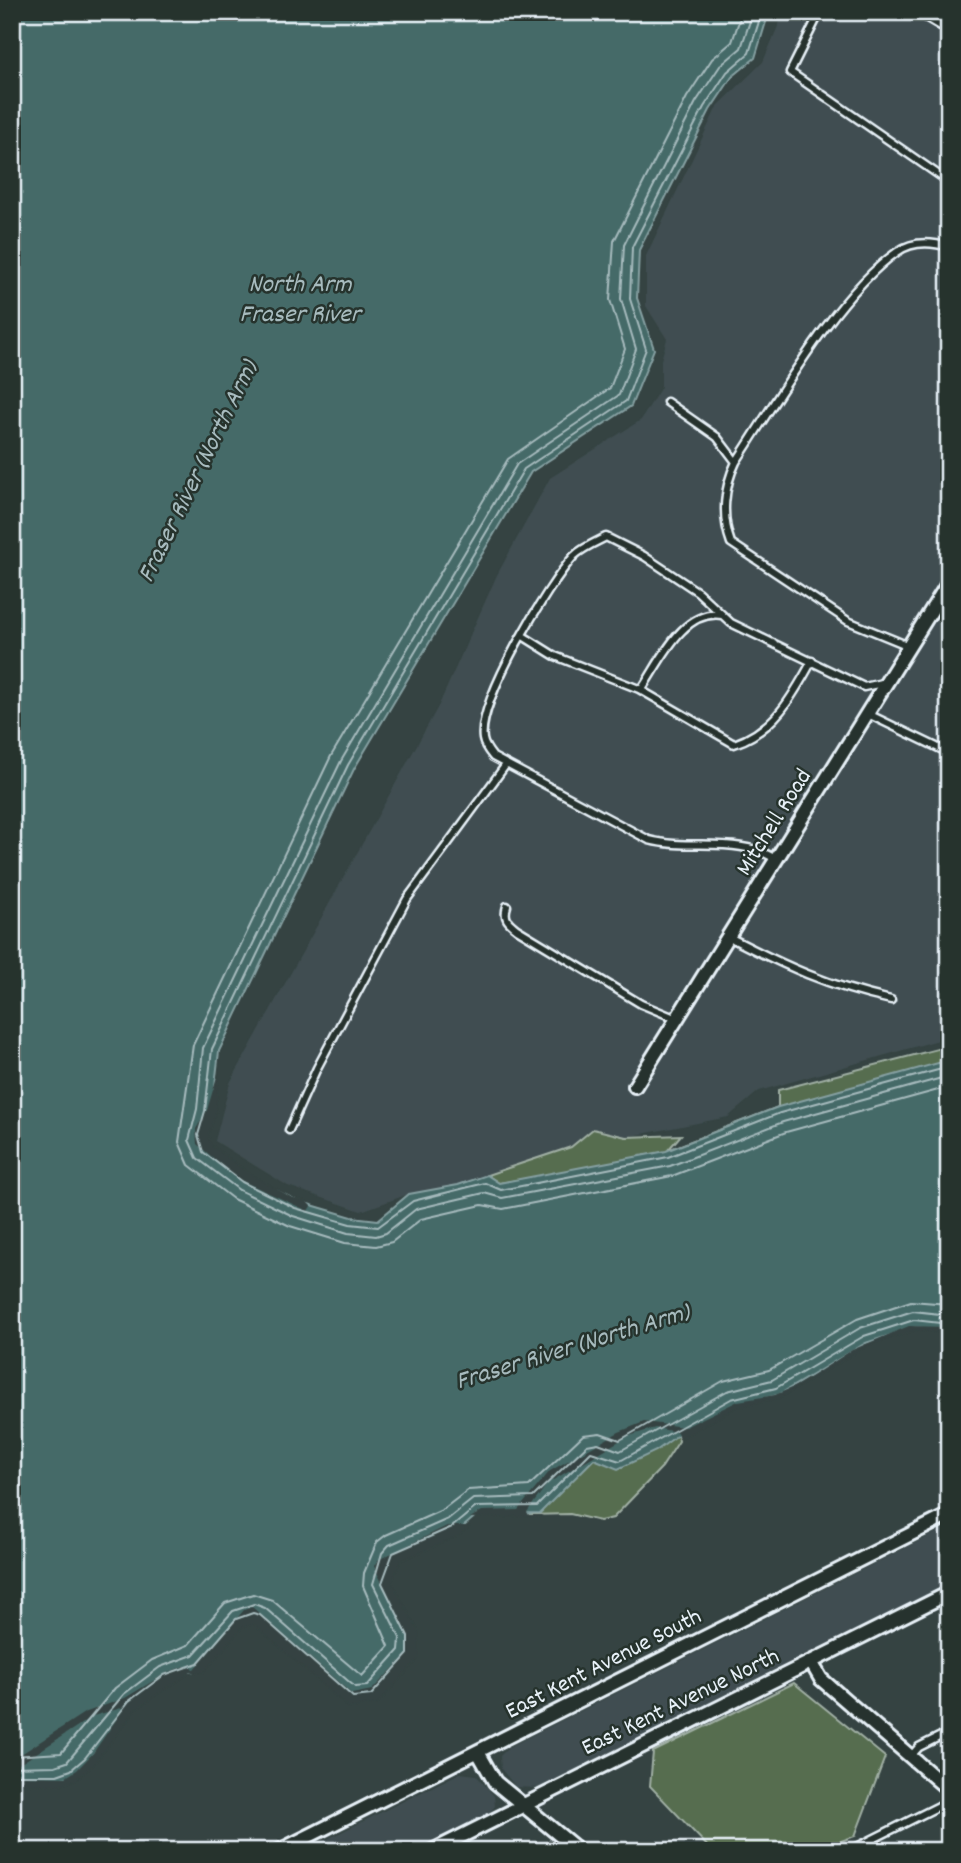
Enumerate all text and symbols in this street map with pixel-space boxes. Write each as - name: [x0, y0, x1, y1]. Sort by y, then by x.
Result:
- water label: North Arm Fraser River: [240, 267, 364, 334]
- water label: Fraser River (North Arm): [129, 353, 269, 589]
- street label: Mitchell Road: [729, 763, 821, 883]
- water label: Fraser River (North Arm): [451, 1294, 696, 1401]
- street label: East Kent Avenue South: [500, 1601, 708, 1729]
- street label: East Kent Avenue North: [576, 1640, 786, 1766]

